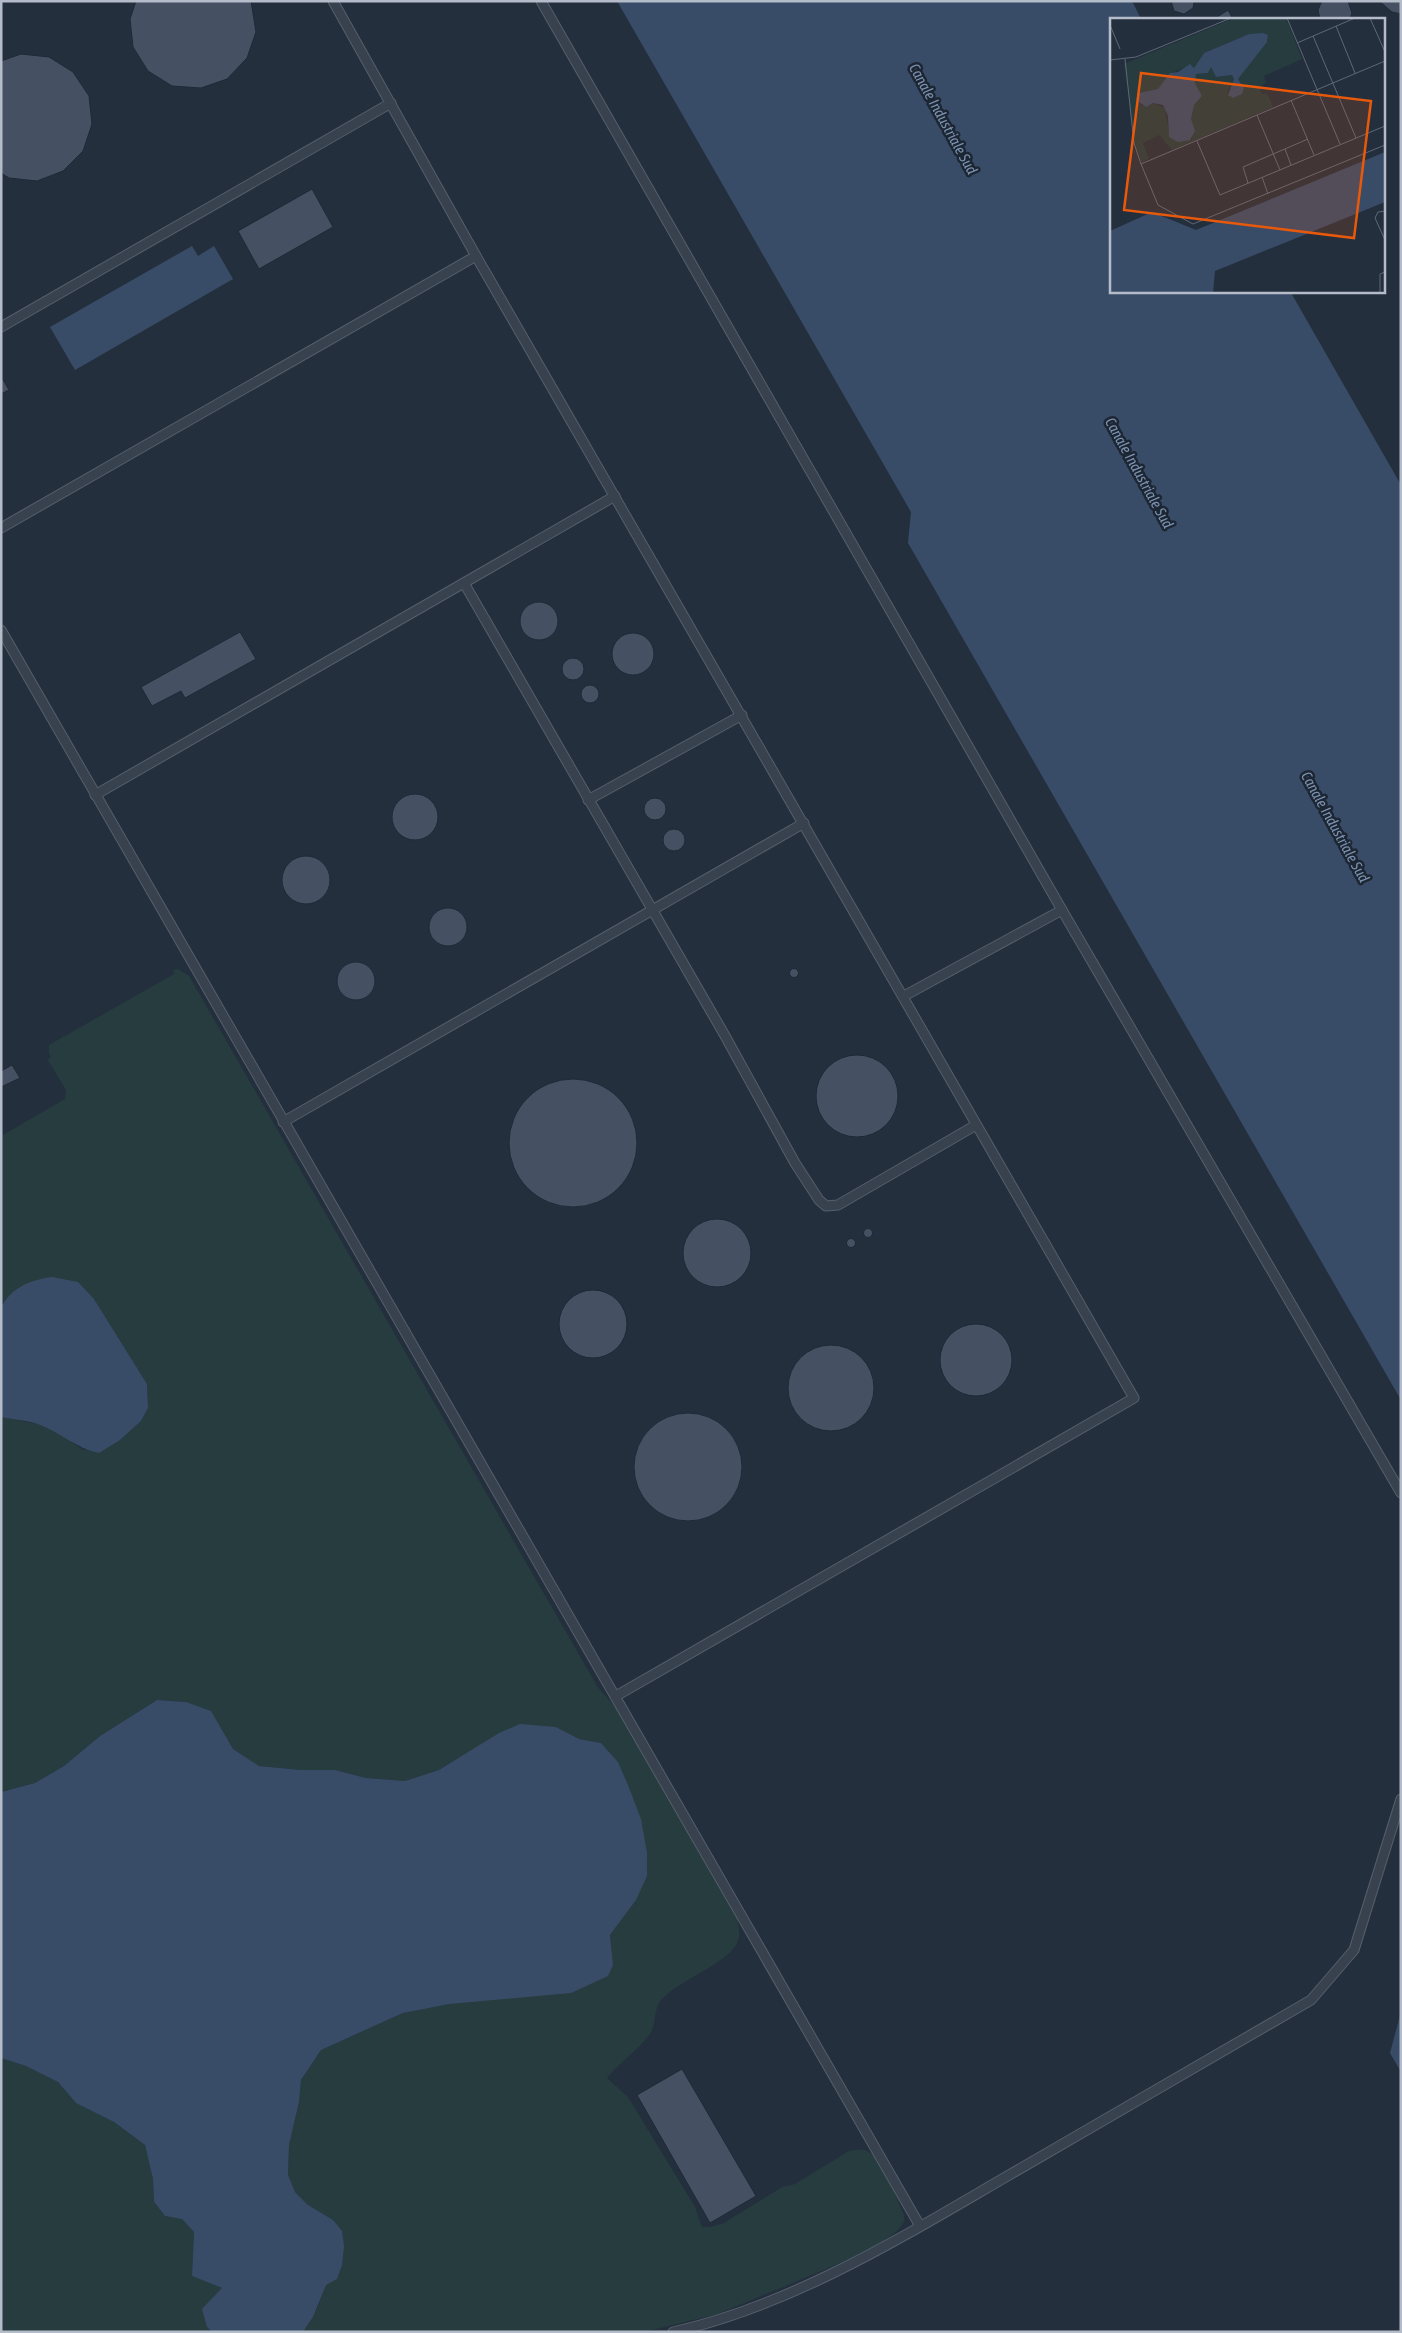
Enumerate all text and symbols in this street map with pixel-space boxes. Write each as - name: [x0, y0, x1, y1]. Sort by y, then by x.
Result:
- inset map: [1110, 18, 1384, 292]
- water label: Canale Industriale Sud: [906, 61, 981, 177]
- water label: Canale Industriale Sud: [1102, 415, 1177, 531]
- water label: Canale Industriale Sud: [1298, 769, 1373, 885]

